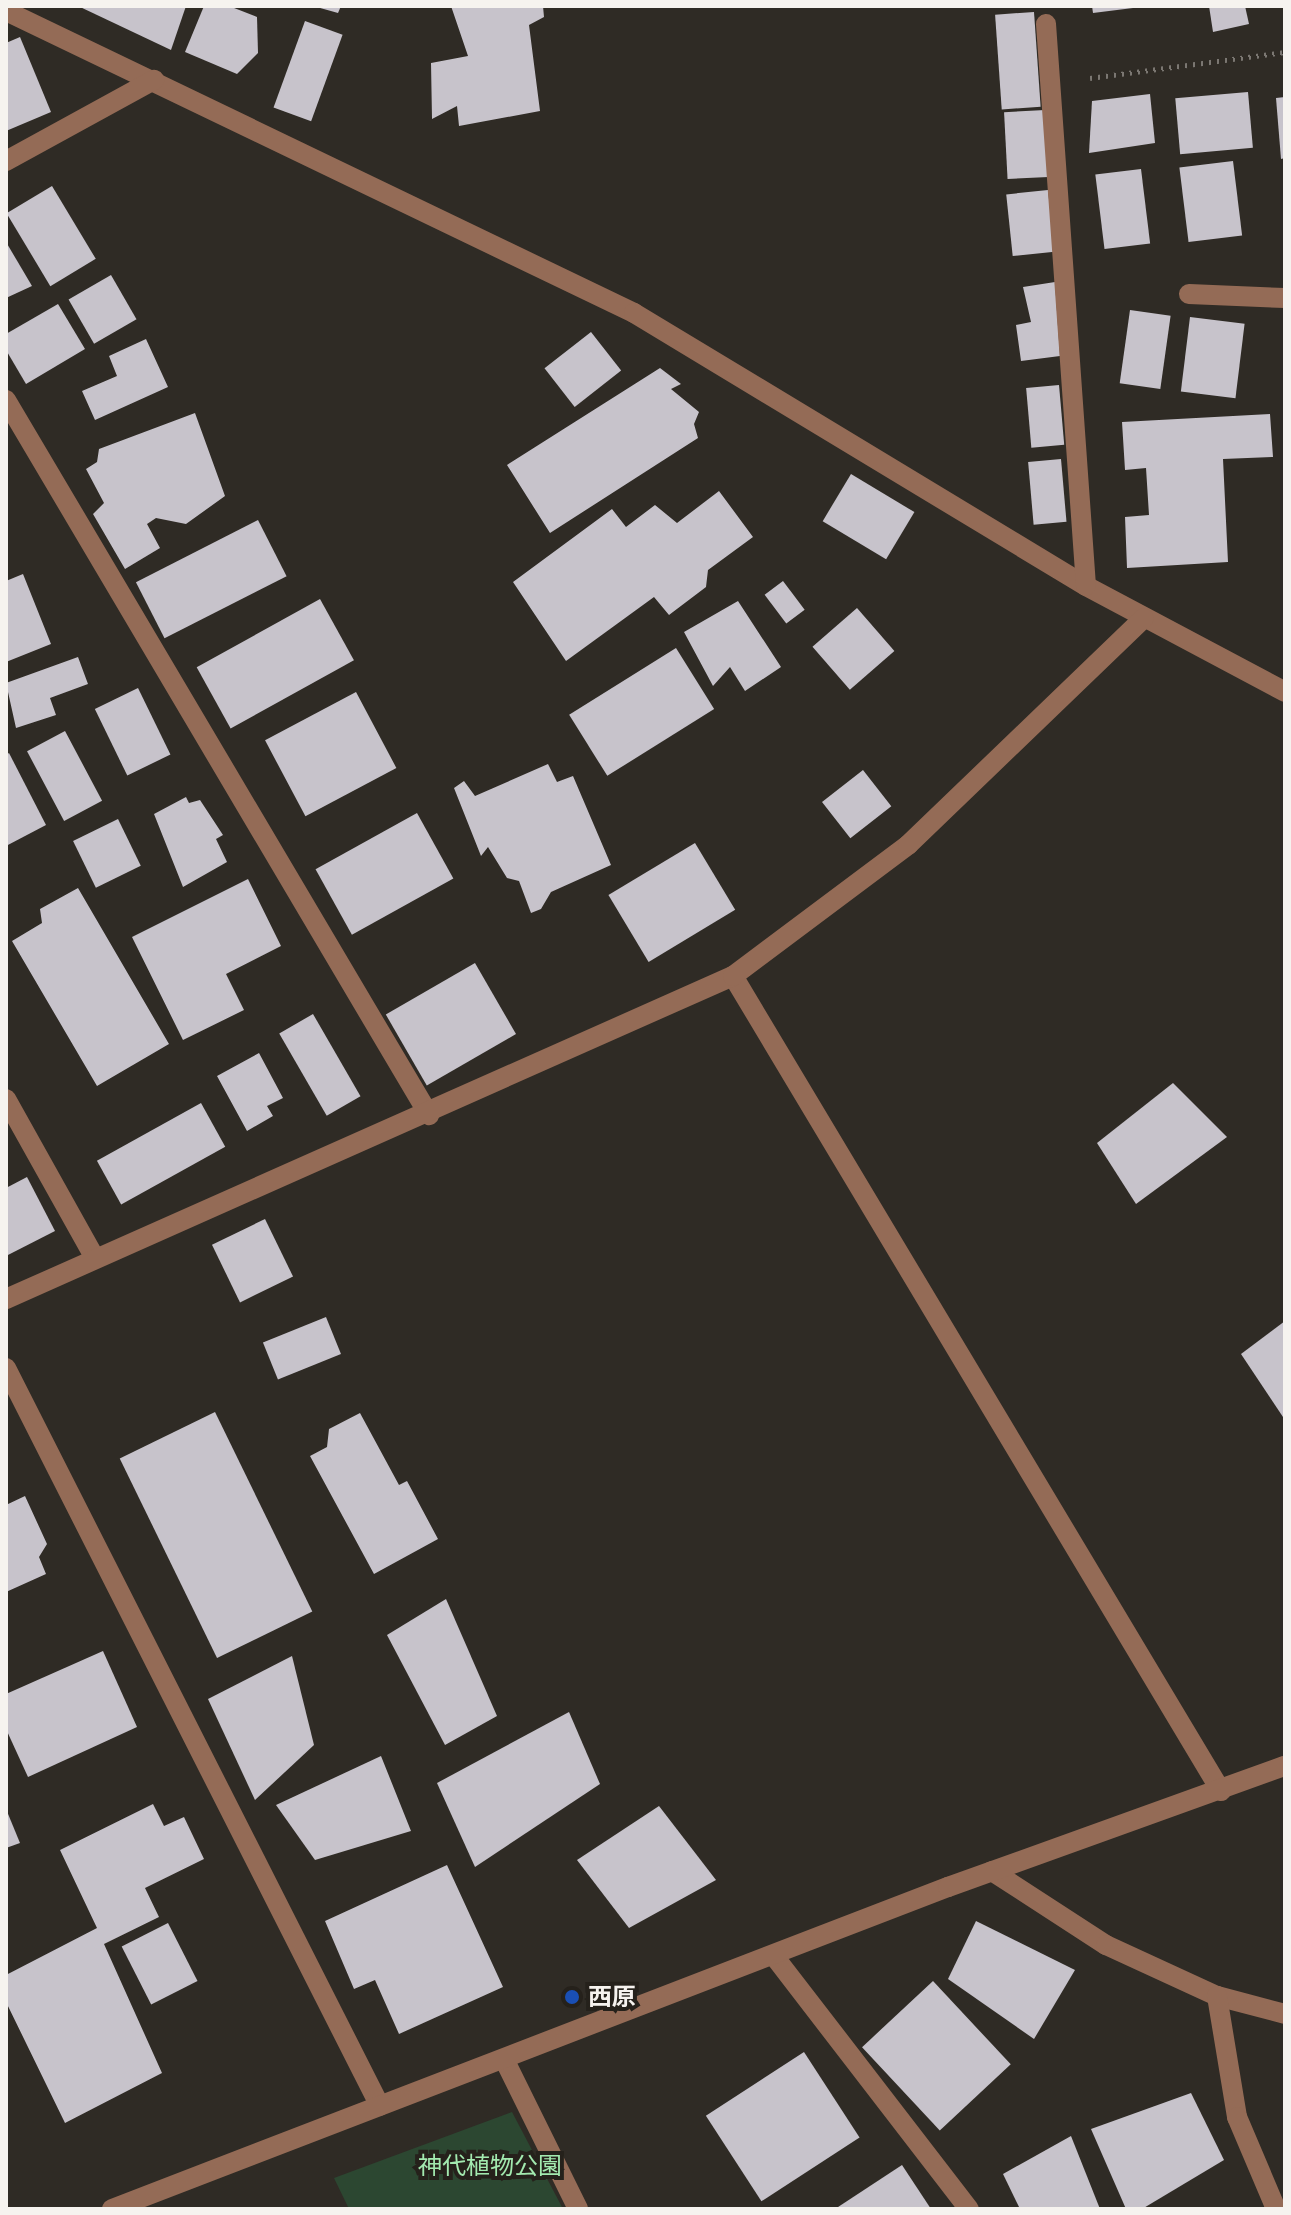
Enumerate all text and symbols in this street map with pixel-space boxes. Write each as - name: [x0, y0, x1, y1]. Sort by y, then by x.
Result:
- place label: 西原: [588, 1983, 636, 2011]
- marker: 西原: [563, 1988, 581, 2006]
- park label: 神代植物公園: [418, 2152, 562, 2180]

